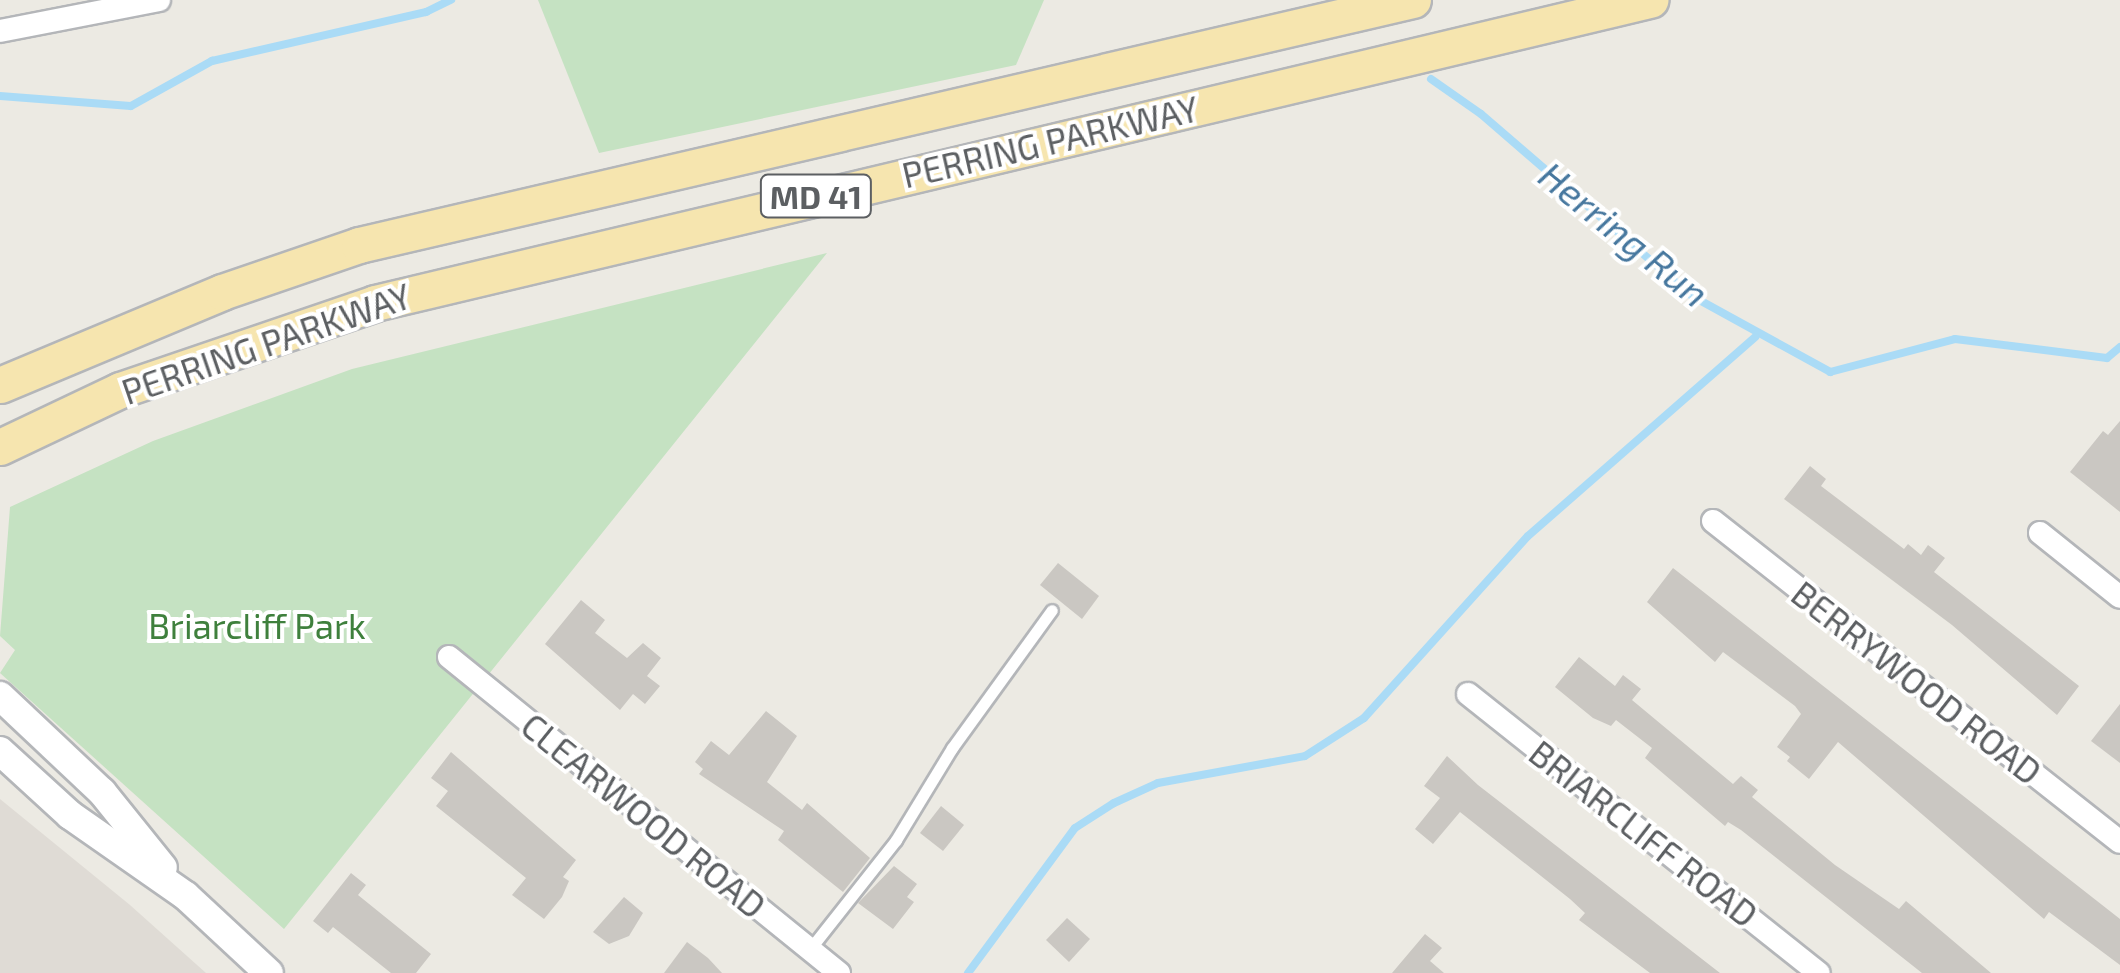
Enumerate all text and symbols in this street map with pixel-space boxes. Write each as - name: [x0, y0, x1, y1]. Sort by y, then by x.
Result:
- street label: PERRING PARKWAY: [898, 86, 1202, 196]
- water label: Herring Run: [1530, 152, 1718, 316]
- road number: MD 41: [758, 169, 874, 223]
- street label: PERRING PARKWAY: [116, 274, 416, 412]
- street label: BERRYWOOD ROAD: [1784, 572, 2050, 792]
- park label: Briarcliff Park: [148, 604, 366, 646]
- street label: CLEARWOOD ROAD: [514, 704, 774, 926]
- street label: BRIARCLIFF ROAD: [1521, 731, 1767, 935]

